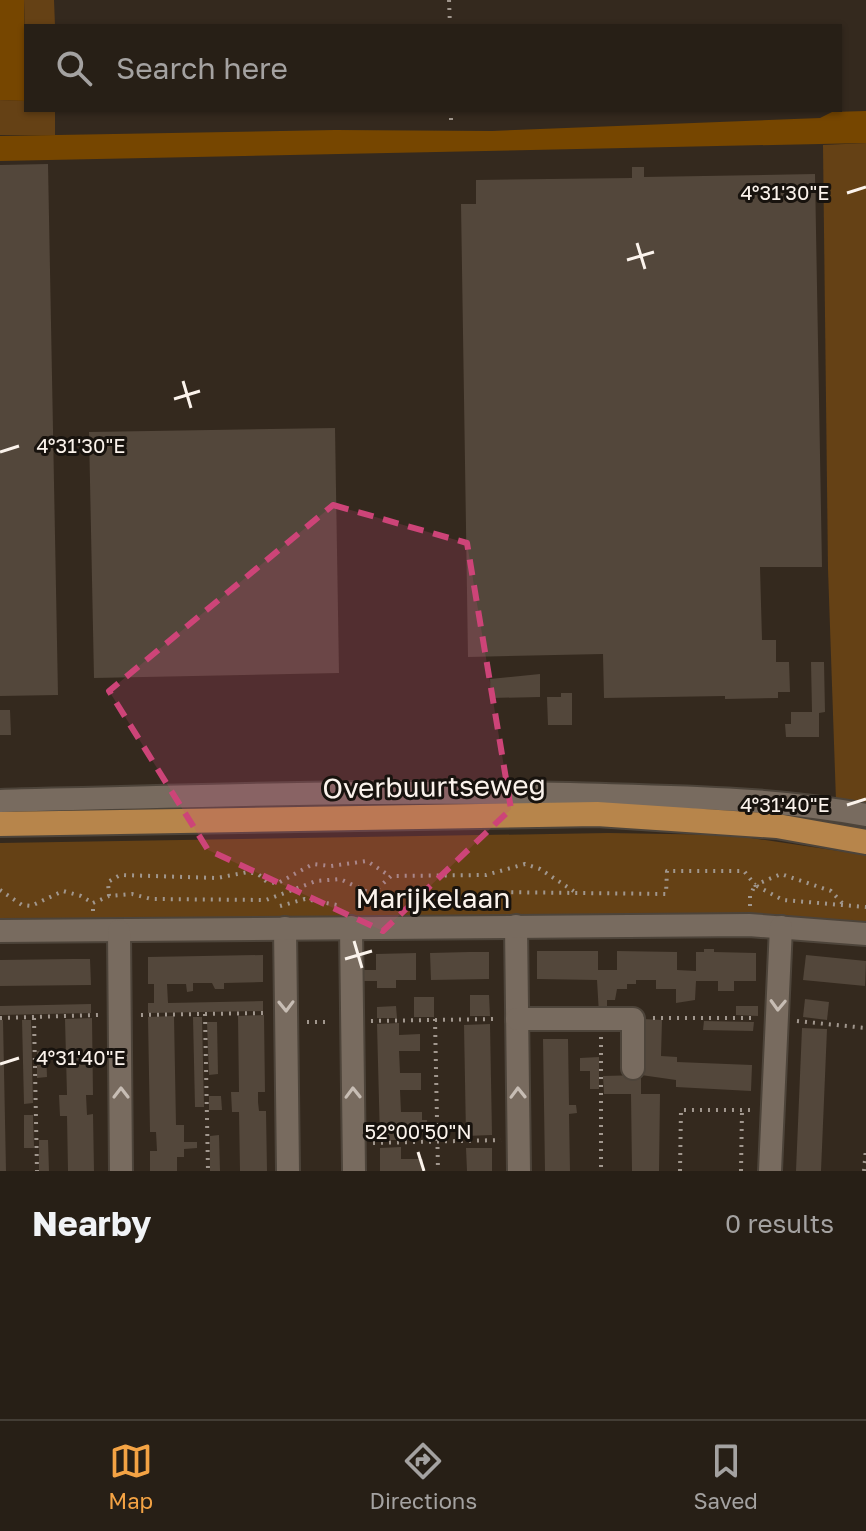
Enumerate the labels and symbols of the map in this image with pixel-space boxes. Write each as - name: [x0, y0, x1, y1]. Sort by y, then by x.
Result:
- text: 4°31'30"E: [741, 180, 829, 204]
- text: 4°31'30"E: [37, 433, 125, 457]
- street label: Overbuurtseweg: [322, 768, 546, 804]
- text: 4°31'40"E: [740, 792, 830, 816]
- street label: Marijkelaan: [355, 881, 511, 914]
- one-way arrow: [770, 999, 787, 1012]
- one-way arrow: [277, 1000, 295, 1013]
- text: 4°31'40"E: [36, 1045, 126, 1069]
- one-way arrow: [112, 1086, 130, 1099]
- one-way arrow: [344, 1086, 362, 1099]
- one-way arrow: [509, 1086, 527, 1099]
- text: 52°00'50"N: [364, 1119, 472, 1143]

